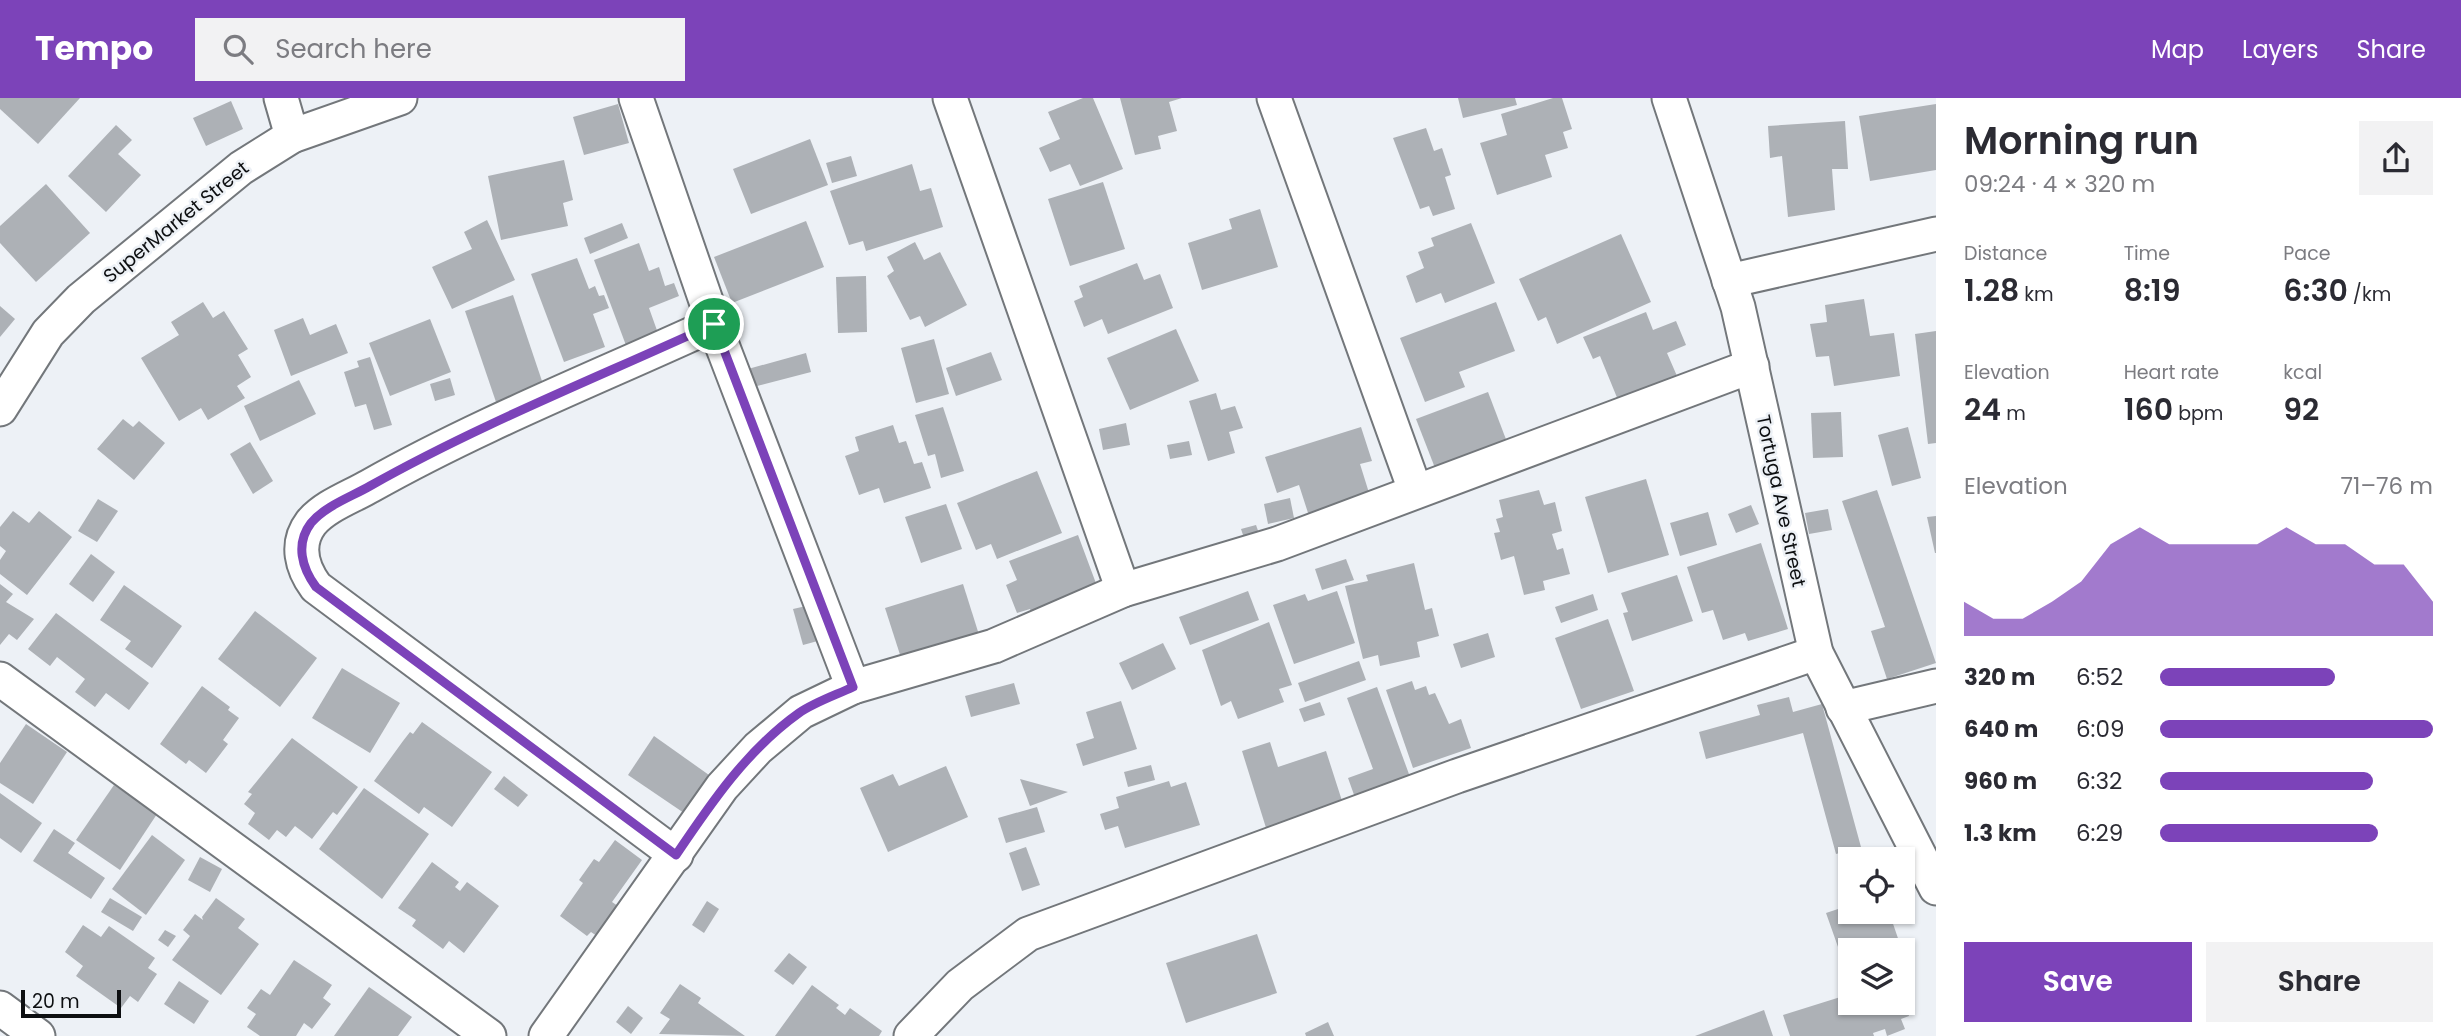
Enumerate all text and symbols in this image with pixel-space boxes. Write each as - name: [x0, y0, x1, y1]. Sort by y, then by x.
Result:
- search box: [195, 18, 685, 81]
- text: Tempo: [35, 25, 153, 72]
- icon: search: [219, 30, 257, 68]
- text: Search here: [275, 31, 432, 67]
- text: Map: [2151, 33, 2204, 66]
- text: Layers: [2242, 33, 2318, 66]
- text: Share: [2356, 33, 2426, 66]
- text: Morning run: [1964, 114, 2199, 167]
- button: share: [2359, 121, 2433, 195]
- street label: SuperMarket Street: [97, 155, 255, 289]
- text: 09:24 · 4 × 320 m: [1964, 168, 2155, 200]
- text: Distance: [1964, 240, 2047, 267]
- text: Time: [2124, 240, 2170, 267]
- text: Pace: [2283, 240, 2331, 267]
- text: 1.28: [1964, 269, 2019, 312]
- text: 8:19: [2124, 269, 2180, 312]
- text: 6:30: [2283, 269, 2348, 312]
- text: km: [2019, 281, 2054, 308]
- text: /km: [2348, 281, 2391, 308]
- pin: [684, 294, 744, 354]
- icon: arrive: [695, 305, 733, 343]
- text: Elevation: [1964, 359, 2050, 386]
- text: Heart rate: [2124, 359, 2219, 386]
- text: kcal: [2283, 359, 2322, 386]
- text: 24: [1964, 388, 2001, 431]
- text: 160: [2124, 388, 2173, 431]
- text: 92: [2283, 388, 2319, 431]
- text: m: [2001, 400, 2026, 427]
- text: bpm: [2173, 400, 2223, 427]
- street label: Tortuga Ave Street: [1750, 412, 1812, 590]
- text: Elevation: [1964, 470, 2068, 502]
- text: 71–76 m: [2341, 470, 2433, 502]
- text: 320 m: [1964, 661, 2035, 693]
- text: 6:52: [2076, 661, 2123, 693]
- text: 640 m: [1964, 713, 2038, 745]
- text: 6:09: [2076, 713, 2124, 745]
- text: 960 m: [1964, 765, 2037, 797]
- text: 6:32: [2076, 765, 2122, 797]
- text: 1.3 km: [1964, 817, 2037, 849]
- text: 6:29: [2076, 817, 2123, 849]
- map controls: [1838, 847, 1915, 1015]
- button: locate: [1838, 847, 1915, 924]
- button: layers: [1838, 938, 1915, 1015]
- button: Save: [1964, 942, 2192, 1022]
- button: Share: [2206, 942, 2433, 1022]
- scale bar: [21, 987, 121, 1019]
- text: 20 m: [32, 988, 80, 1015]

